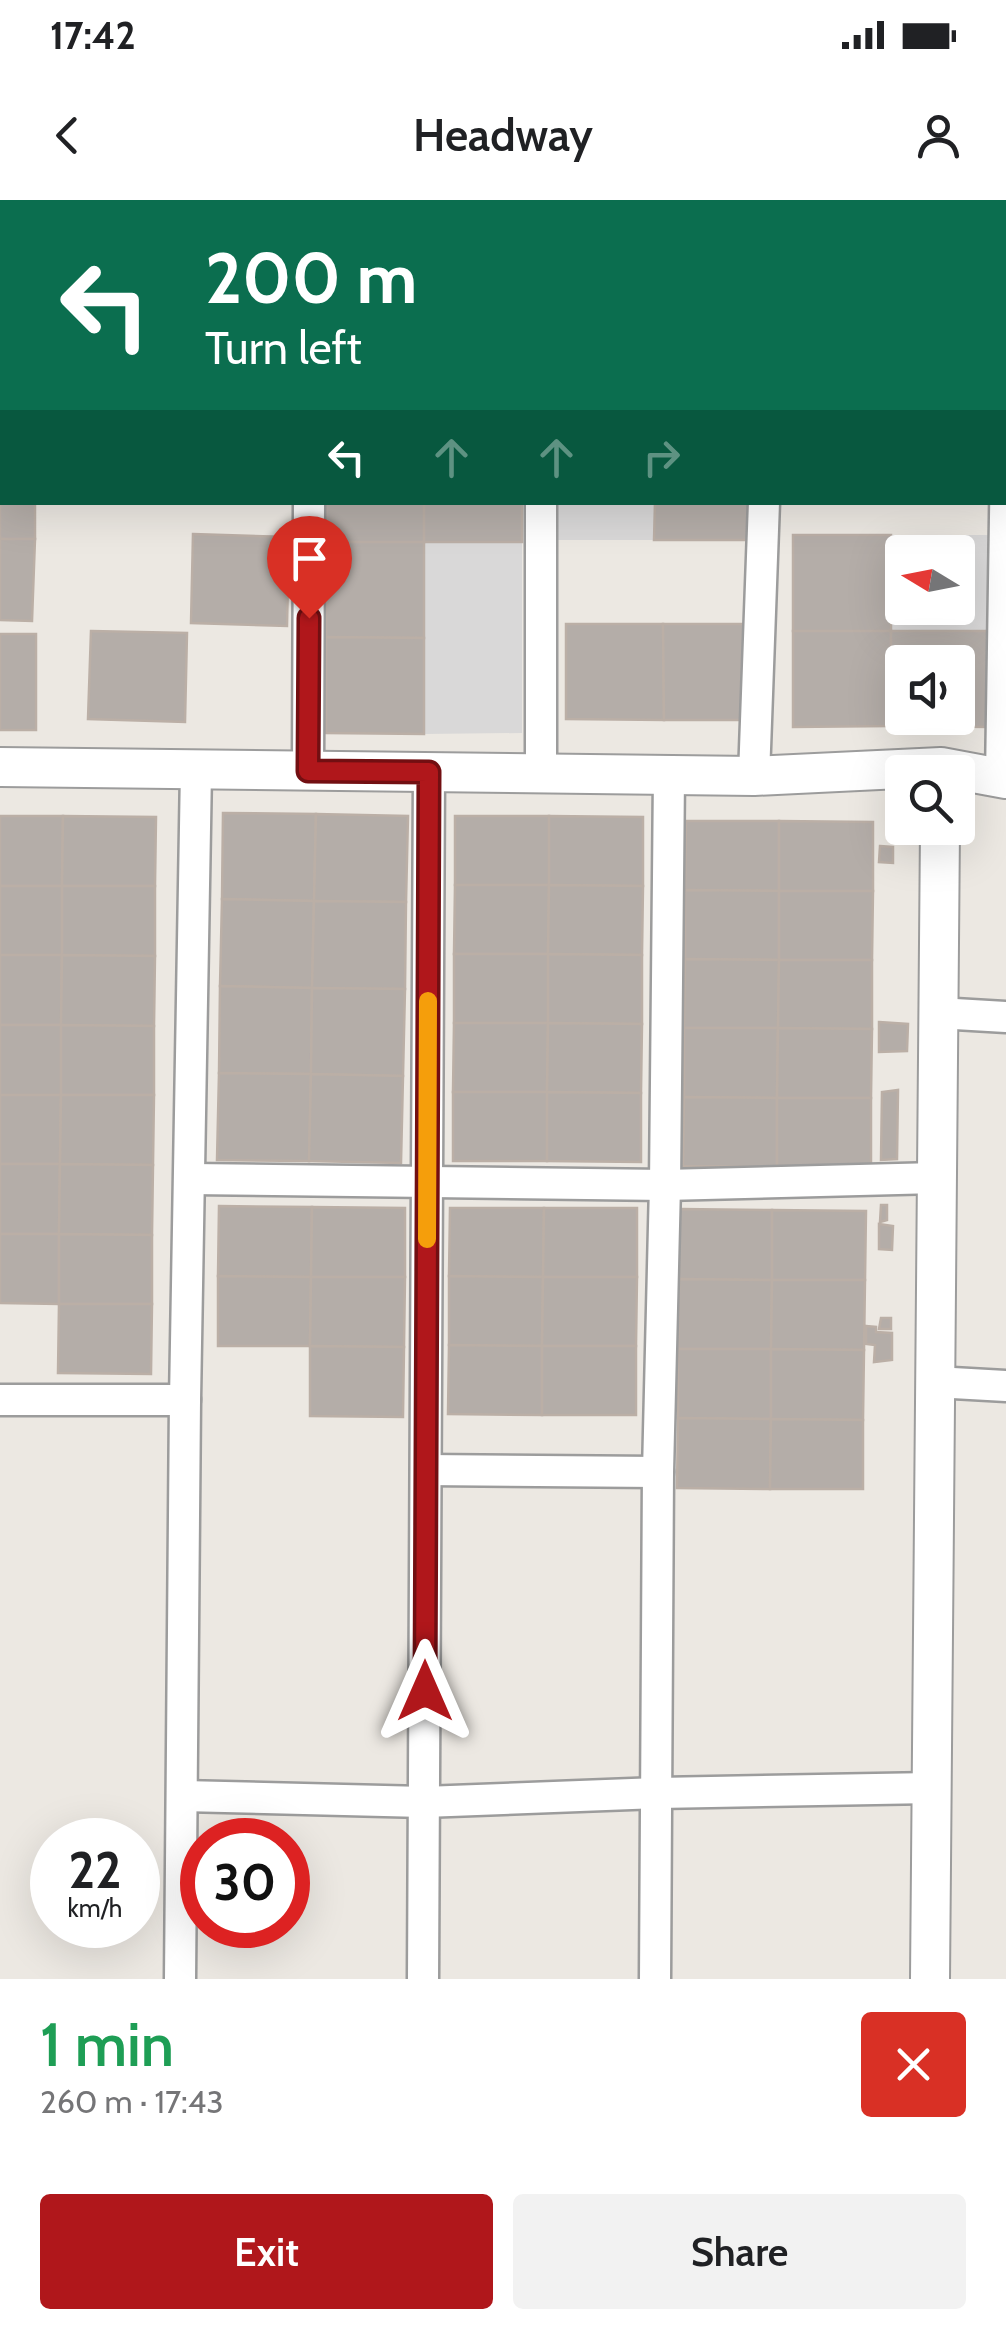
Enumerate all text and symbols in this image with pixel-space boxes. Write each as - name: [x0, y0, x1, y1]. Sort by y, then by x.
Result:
- text: 17:42: [50, 12, 136, 59]
- icon: back: [40, 108, 95, 163]
- text: Headway: [413, 108, 593, 162]
- icon: person: [911, 108, 966, 163]
- text: 200 m: [205, 235, 417, 321]
- icon: left: [40, 240, 170, 370]
- text: Turn left: [205, 321, 362, 375]
- icon: left: [319, 430, 374, 485]
- icon: ahead: [424, 430, 479, 485]
- icon: ahead: [529, 430, 584, 485]
- icon: right: [634, 430, 689, 485]
- pin: [267, 516, 352, 619]
- icon: arrive: [282, 531, 337, 586]
- north arrow: [885, 535, 975, 625]
- map controls: [885, 535, 975, 845]
- button: sound: [885, 645, 975, 735]
- button: search: [885, 755, 975, 845]
- position arrow: [373, 1639, 477, 1743]
- speed limit sign: 30: [180, 1818, 310, 1948]
- text: 22: [69, 1840, 121, 1901]
- text: km/h: [68, 1893, 122, 1923]
- text: 1 min: [40, 2008, 174, 2081]
- button: close: [861, 2012, 966, 2117]
- text: 260 m · 17:43: [40, 2082, 224, 2121]
- button: Exit: [40, 2194, 493, 2309]
- button: Share: [513, 2194, 966, 2309]

